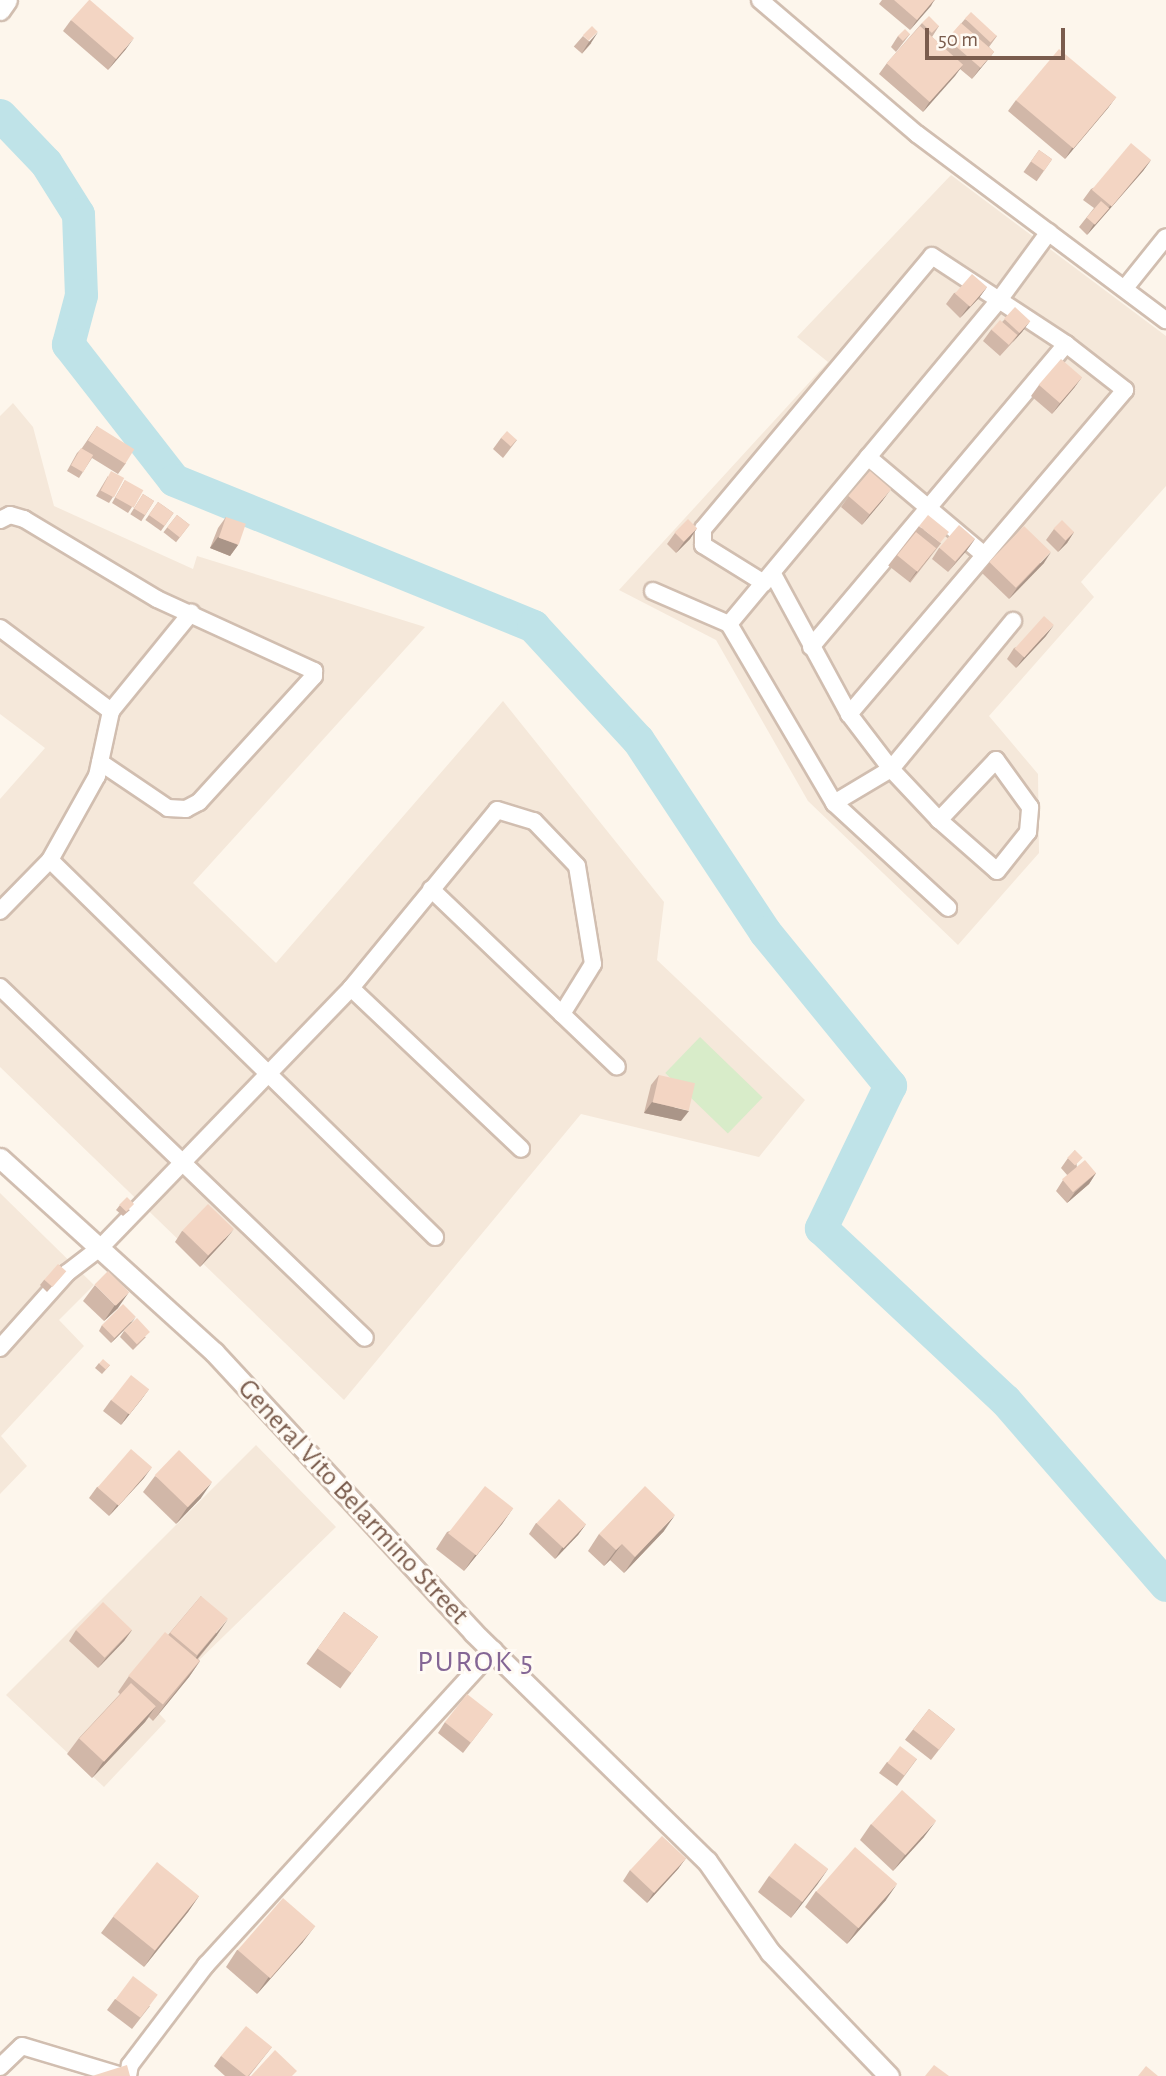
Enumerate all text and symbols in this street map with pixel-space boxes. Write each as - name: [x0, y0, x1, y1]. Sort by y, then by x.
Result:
- scale bar: [928, 14, 1068, 58]
- text: 50 m: [938, 29, 978, 50]
- street label: General Vito Belarmino Street: [230, 1372, 476, 1632]
- district label: PUROK 5: [418, 1644, 534, 1680]

